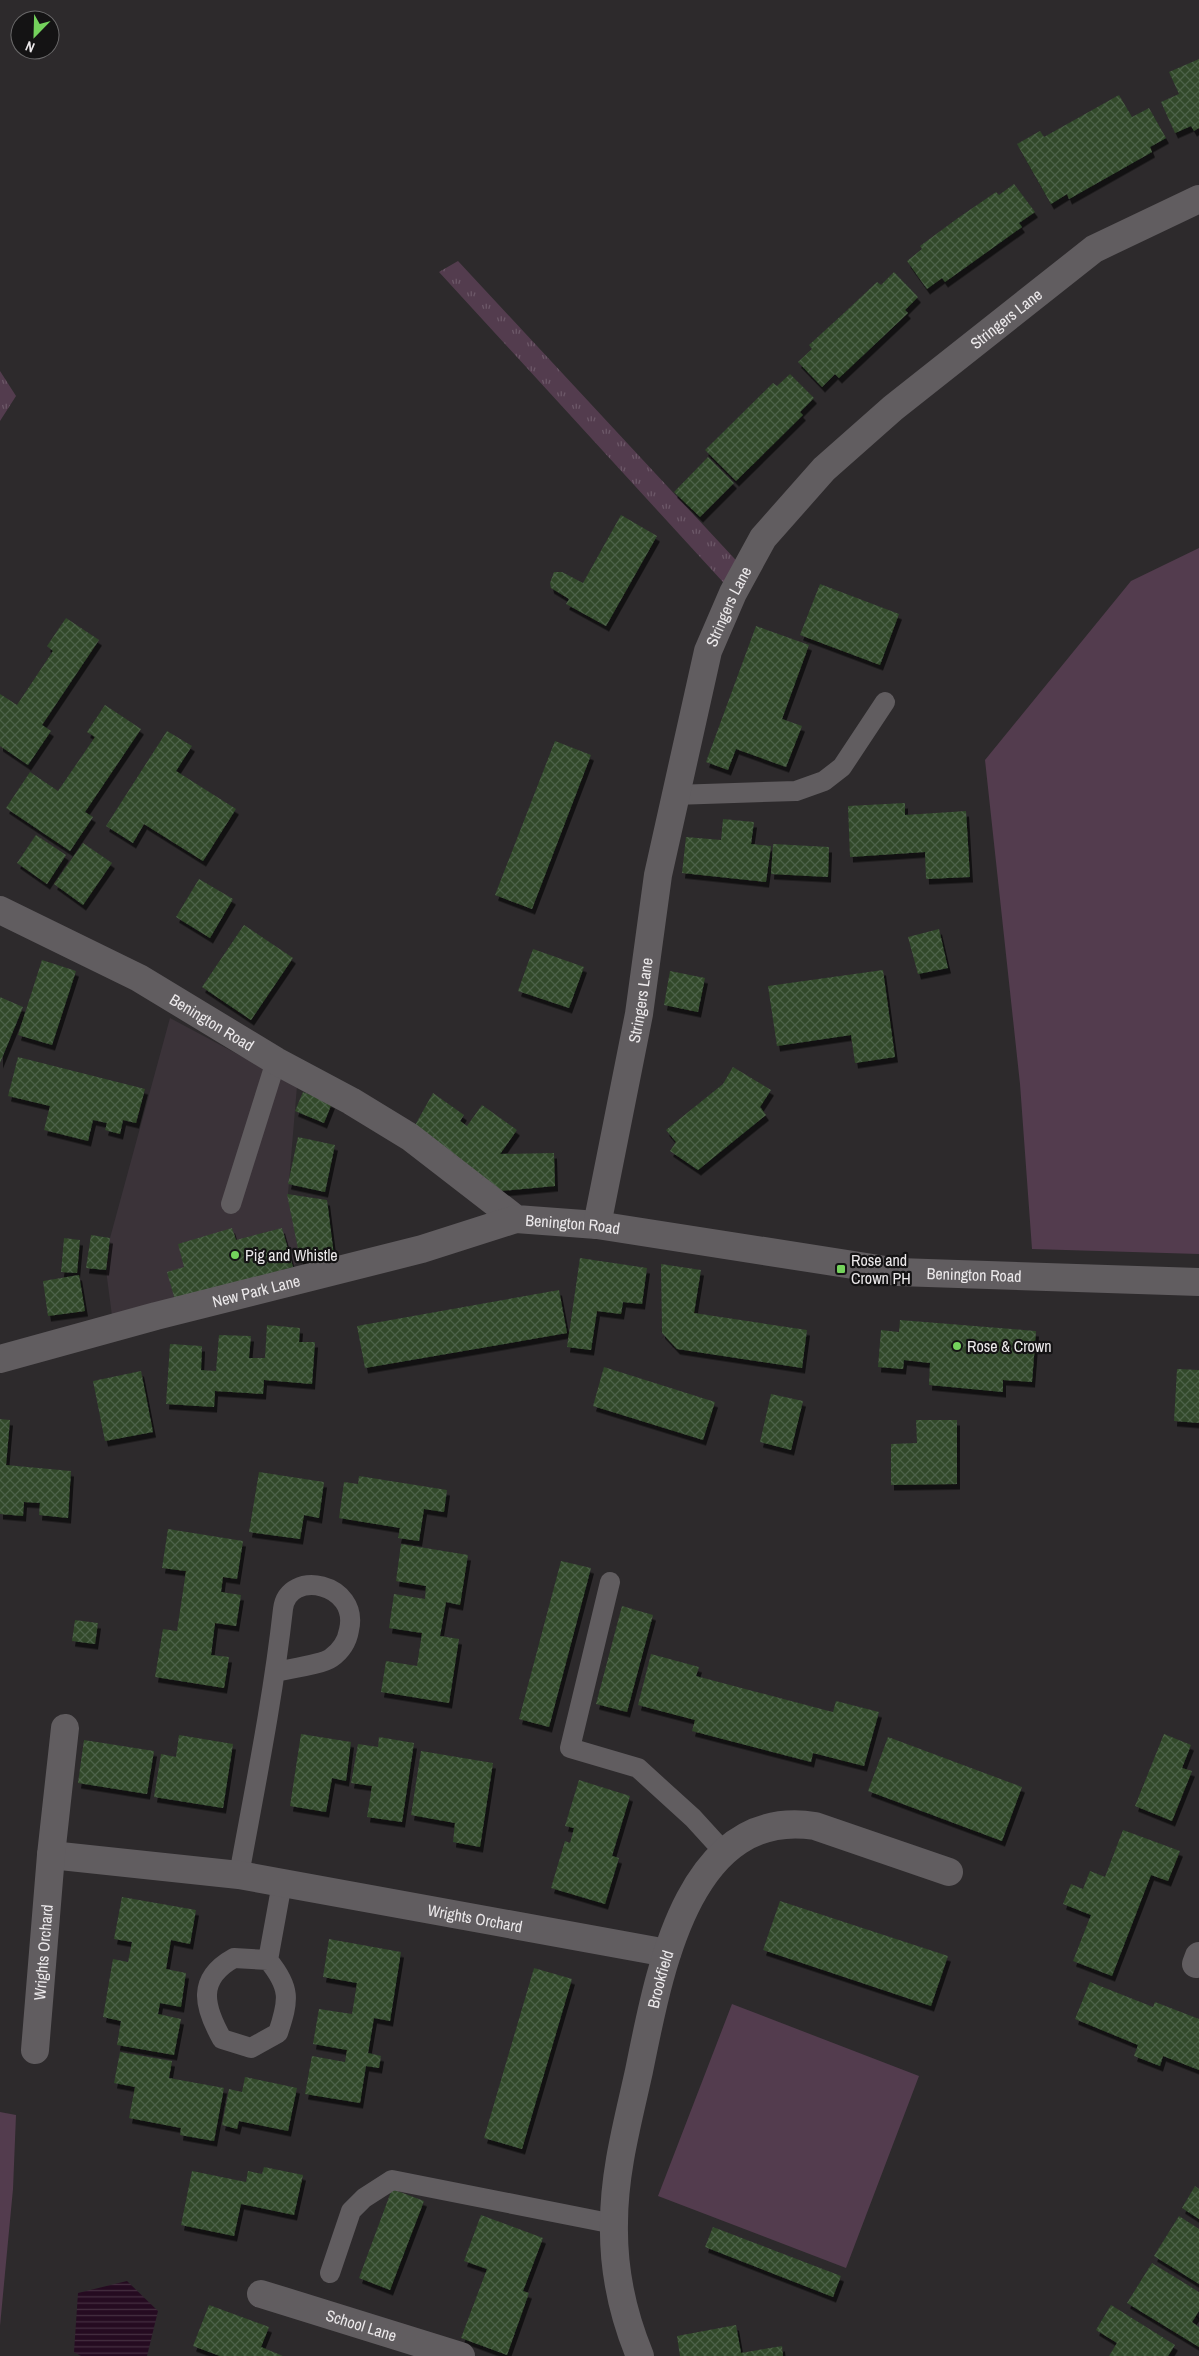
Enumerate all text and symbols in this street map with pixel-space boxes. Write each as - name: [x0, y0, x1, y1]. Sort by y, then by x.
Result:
- north arrow: [10, 10, 60, 60]
- text: N: [23, 37, 37, 57]
- street label: Stringers Lane: [965, 283, 1047, 354]
- street label: Stringers Lane: [700, 562, 757, 650]
- street label: Stringers Lane: [623, 956, 658, 1045]
- street label: Benington Road: [166, 988, 258, 1056]
- street label: Benington Road: [525, 1209, 622, 1239]
- place label: Pig and Whistle: [245, 1244, 338, 1266]
- marker: Pig and Whistle: [229, 1249, 241, 1261]
- place label: Rose and Crown PH: [851, 1249, 911, 1289]
- street label: Benington Road: [926, 1262, 1022, 1287]
- marker: Rose and Crown PH: [835, 1263, 847, 1275]
- street label: New Park Lane: [210, 1269, 302, 1312]
- place label: Rose & Crown: [967, 1335, 1052, 1357]
- marker: Rose & Crown: [951, 1340, 963, 1352]
- street label: Wrights Orchard: [426, 1899, 524, 1937]
- street label: Wrights Orchard: [28, 1904, 58, 2001]
- street label: Brookfield: [642, 1947, 678, 2010]
- street label: School Lane: [323, 2304, 399, 2346]

